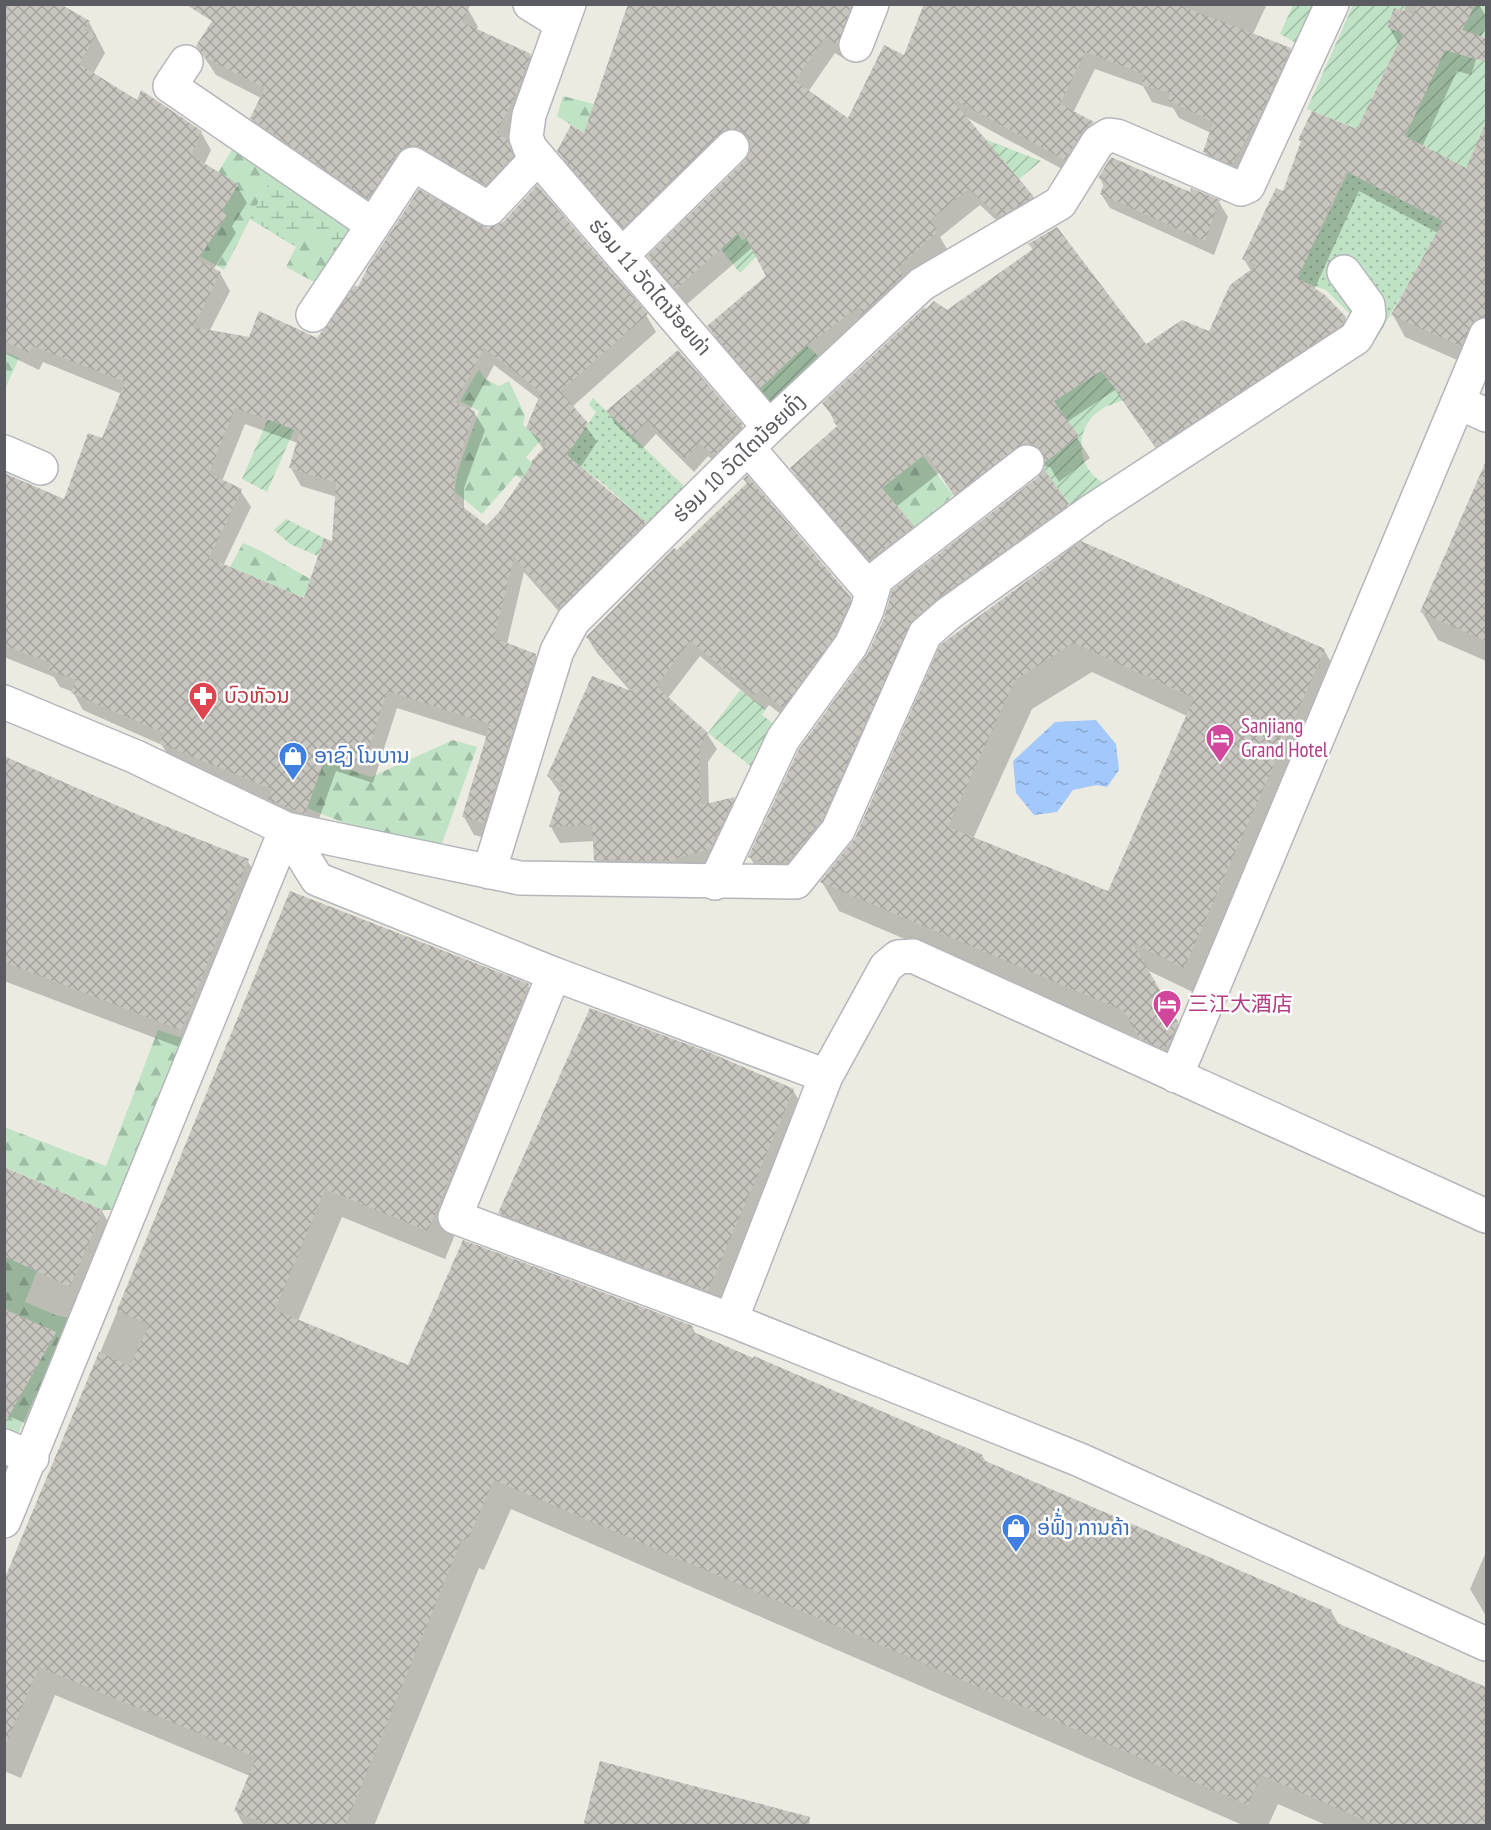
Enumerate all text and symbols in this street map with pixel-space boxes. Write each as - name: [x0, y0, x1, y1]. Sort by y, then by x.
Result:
- street label: ຮ່ອມ 11 ວັດໄຕນ້ອຍທ່າ: [583, 212, 717, 361]
- street label: ຮ່ອມ 10 ວັດໄຕນ້ອຍທົ່ງ: [666, 387, 811, 528]
- pharmacy icon: ບົວຫັວນ: [187, 680, 219, 722]
- place label: ບົວຫັວນ: [224, 682, 290, 709]
- place label: Sanjiang Grand Hotel: [1241, 712, 1328, 763]
- hotel icon: Sanjiang Grand Hotel: [1204, 722, 1236, 764]
- shop icon: ອາຊົງ ໂນບານ: [277, 740, 309, 782]
- place label: ອາຊົງ ໂນບານ: [314, 742, 410, 769]
- hotel icon: 三江大酒店: [1151, 988, 1183, 1030]
- place label: 三江大酒店: [1188, 990, 1293, 1017]
- place label: ອ່ຟົ້່ງ ການຄ້າ: [1037, 1508, 1130, 1541]
- shop icon: ອ່ຟົ້່ງ ການຄ້າ: [1000, 1512, 1032, 1554]

